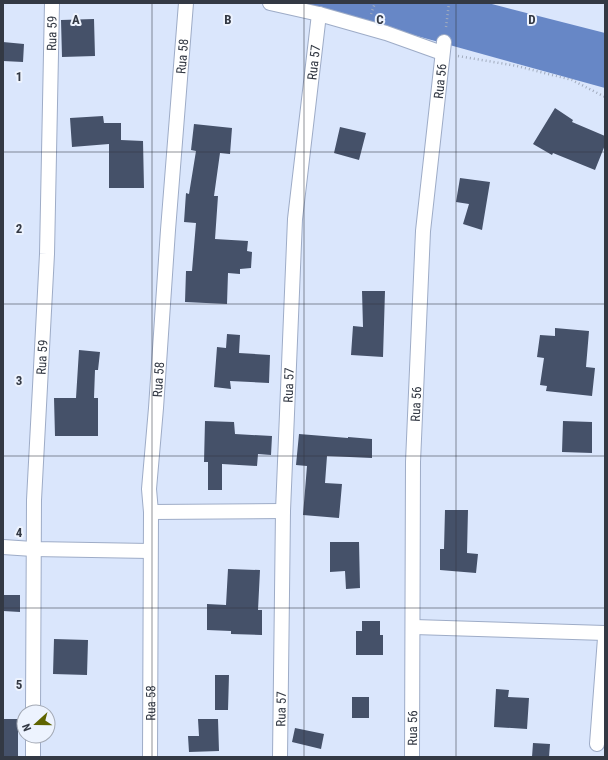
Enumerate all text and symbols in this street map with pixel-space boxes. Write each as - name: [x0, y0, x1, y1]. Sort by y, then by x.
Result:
- text: A: [72, 12, 80, 27]
- text: B: [224, 12, 232, 27]
- text: C: [376, 12, 384, 27]
- text: D: [528, 12, 536, 27]
- street label: Rua 59: [44, 16, 59, 51]
- street label: Rua 58: [173, 38, 191, 75]
- street label: Rua 57: [304, 44, 323, 81]
- street label: Rua 56: [430, 63, 449, 99]
- text: 1: [16, 69, 22, 84]
- text: 2: [16, 221, 23, 236]
- street label: Rua 59: [33, 339, 50, 375]
- street label: Rua 58: [149, 361, 167, 398]
- street label: Rua 57: [280, 367, 296, 403]
- text: 3: [16, 373, 22, 388]
- street label: Rua 56: [407, 386, 424, 422]
- text: 4: [16, 525, 23, 540]
- text: 5: [16, 677, 23, 692]
- street label: Rua 58: [143, 685, 158, 721]
- street label: Rua 57: [273, 691, 288, 727]
- north arrow: [16, 704, 56, 744]
- street label: Rua 56: [405, 710, 420, 746]
- text: N: [20, 722, 34, 733]

